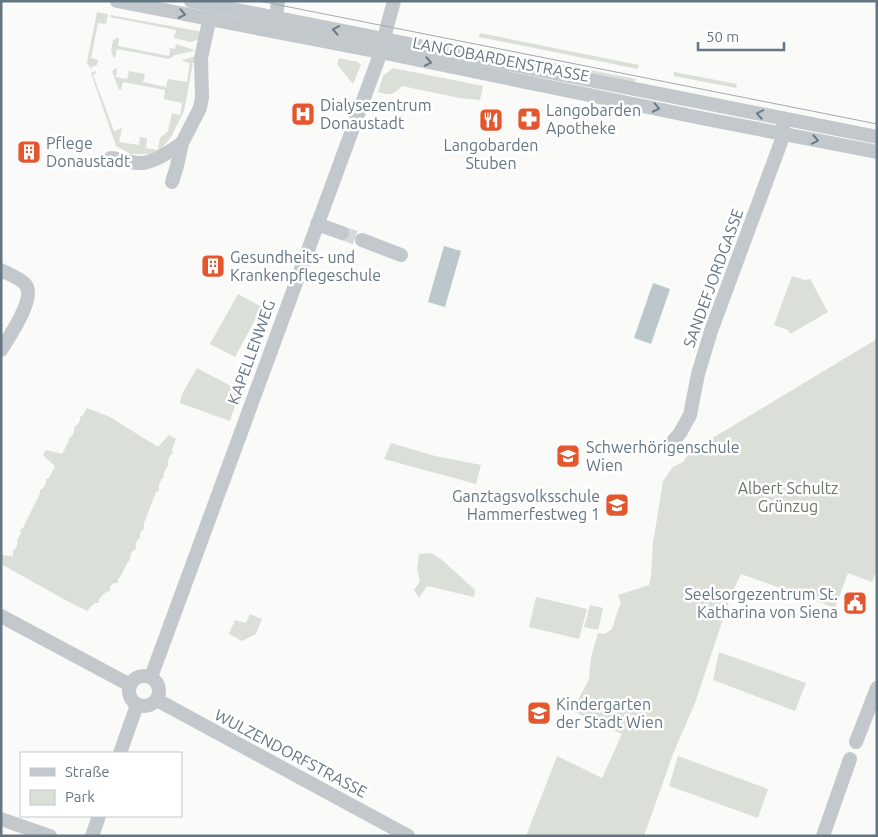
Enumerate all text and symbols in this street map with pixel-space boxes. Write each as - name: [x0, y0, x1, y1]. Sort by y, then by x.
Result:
- one-way arrow: [178, 8, 187, 18]
- scale bar: [698, 20, 784, 52]
- one-way arrow: [332, 25, 340, 36]
- text: 50 m: [706, 28, 739, 45]
- street label: LANGOBARDENSTRASSE: [411, 33, 591, 85]
- one-way arrow: [424, 56, 433, 67]
- place label: Dialysezentrum Donaustadt: [320, 96, 432, 132]
- hospital icon: Dialysezentrum Donaustadt: [290, 101, 316, 127]
- place label: Langobarden Apotheke: [546, 101, 641, 137]
- one-way arrow: [651, 103, 660, 113]
- pharmacy icon: Langobarden Apotheke: [516, 106, 542, 132]
- restaurant icon: Langobarden Stuben: [478, 107, 504, 133]
- one-way arrow: [756, 110, 765, 120]
- place label: Pflege Donaustadt: [46, 134, 131, 170]
- one-way arrow: [811, 134, 820, 145]
- place label: Langobarden Stuben: [443, 136, 539, 172]
- building icon: Pflege Donaustadt: [16, 139, 42, 165]
- street label: SANDEFJORDGASSE: [680, 206, 746, 350]
- place label: Gesundheits- und Krankenpflegeschule: [230, 248, 381, 284]
- building icon: Gesundheits- und Krankenpflegeschule: [200, 253, 226, 279]
- street label: KAPELLENWEG: [224, 297, 278, 407]
- place label: Schwerhörigenschule Wien: [586, 438, 740, 474]
- school or university icon: Schwerhörigenschule Wien: [555, 443, 581, 469]
- park label: Albert Schultz Grünzug: [738, 479, 838, 515]
- place label: Ganztagsvolksschule Hammerfestweg 1: [452, 487, 600, 523]
- school or university icon: Ganztagsvolksschule Hammerfestweg 1: [604, 492, 630, 518]
- place label: Seelsorgezentrum St. Katharina von Siena: [684, 585, 838, 621]
- public building icon: Seelsorgezentrum St. Katharina von Siena: [842, 590, 868, 616]
- place label: Kindergarten der Stadt Wien: [556, 695, 663, 731]
- school or university icon: Kindergarten der Stadt Wien: [526, 700, 552, 726]
- street label: WULZENDORFSTRASSE: [212, 705, 370, 801]
- legend: [20, 752, 182, 817]
- text: Straße: [65, 763, 109, 780]
- text: Park: [65, 788, 95, 805]

